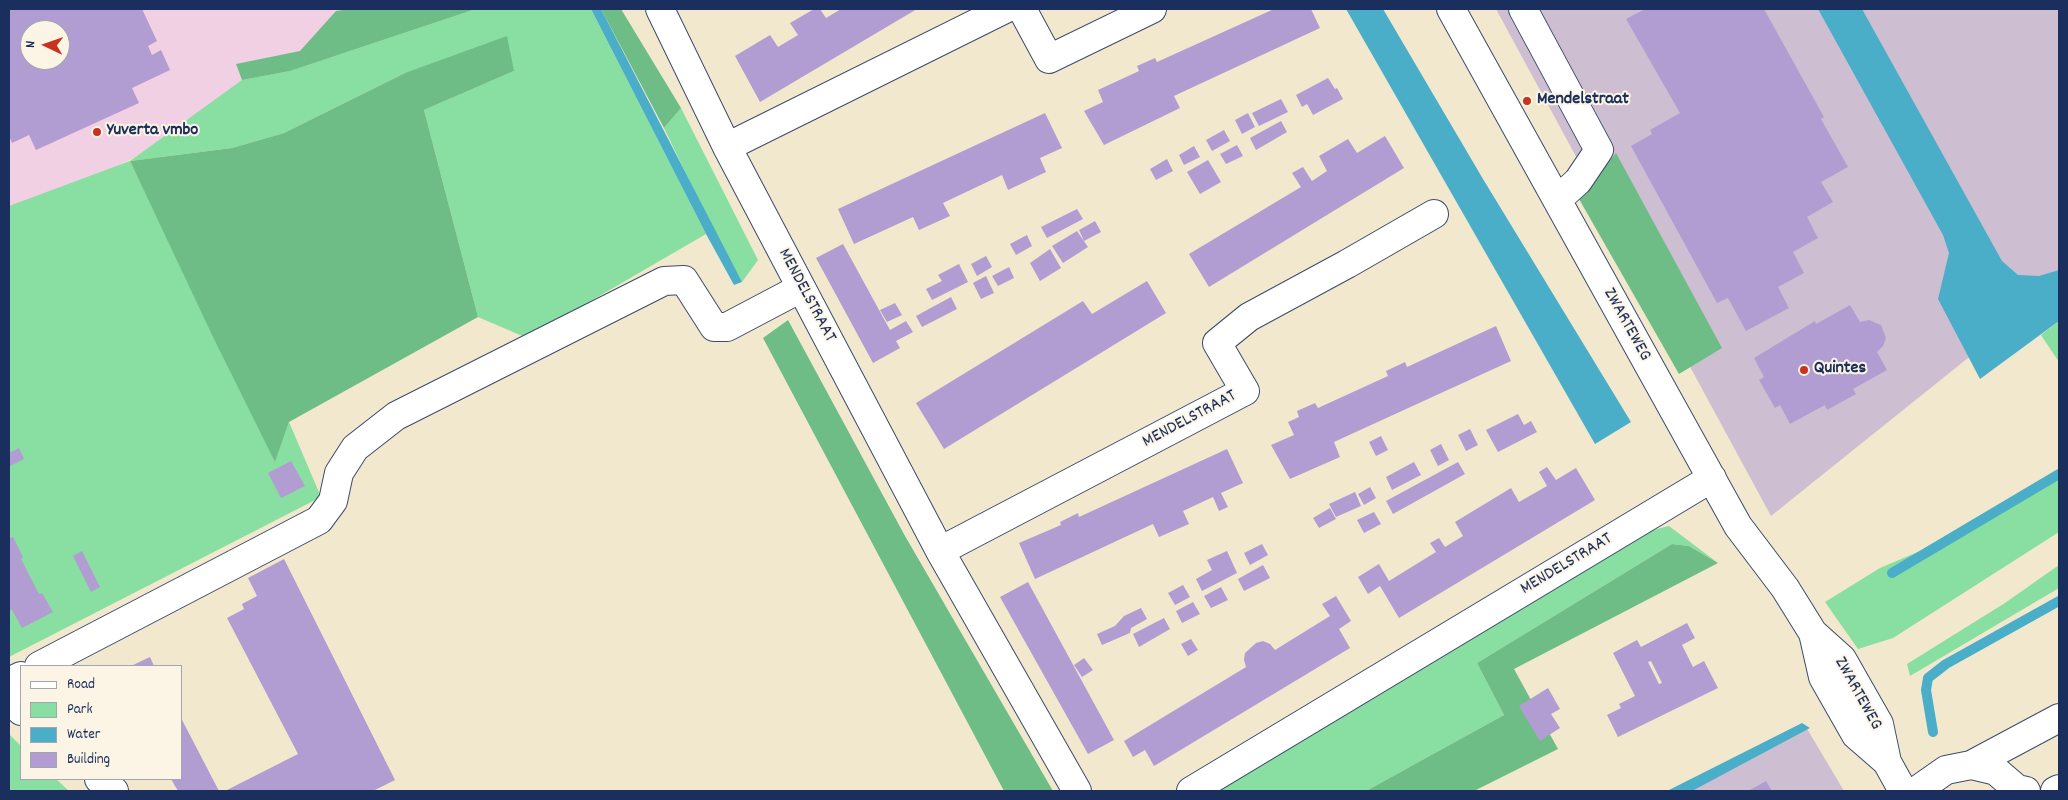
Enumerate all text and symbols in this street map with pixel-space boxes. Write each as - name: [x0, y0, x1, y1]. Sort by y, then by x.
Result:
- north arrow: [20, 20, 70, 70]
- text: N: [21, 40, 41, 48]
- place label: Mendelstraat: [1537, 90, 1629, 112]
- marker: Mendelstraat: [1521, 95, 1533, 107]
- place label: Yuverta vmbo: [107, 121, 198, 143]
- marker: Yuverta vmbo: [91, 126, 103, 138]
- street label: MENDELSTRAAT: [772, 245, 840, 347]
- street label: ZWARTEWEG: [1597, 285, 1655, 365]
- place label: Quintes: [1814, 359, 1866, 381]
- marker: Quintes: [1798, 364, 1810, 376]
- street label: MENDELSTRAAT: [1139, 386, 1241, 454]
- street label: MENDELSTRAAT: [1517, 529, 1617, 601]
- street label: ZWARTEWEG: [1828, 654, 1886, 734]
- legend: [20, 665, 182, 780]
- text: Road: [67, 674, 95, 696]
- text: Park: [67, 699, 93, 721]
- text: Water: [67, 724, 100, 746]
- text: Building: [67, 749, 110, 771]

